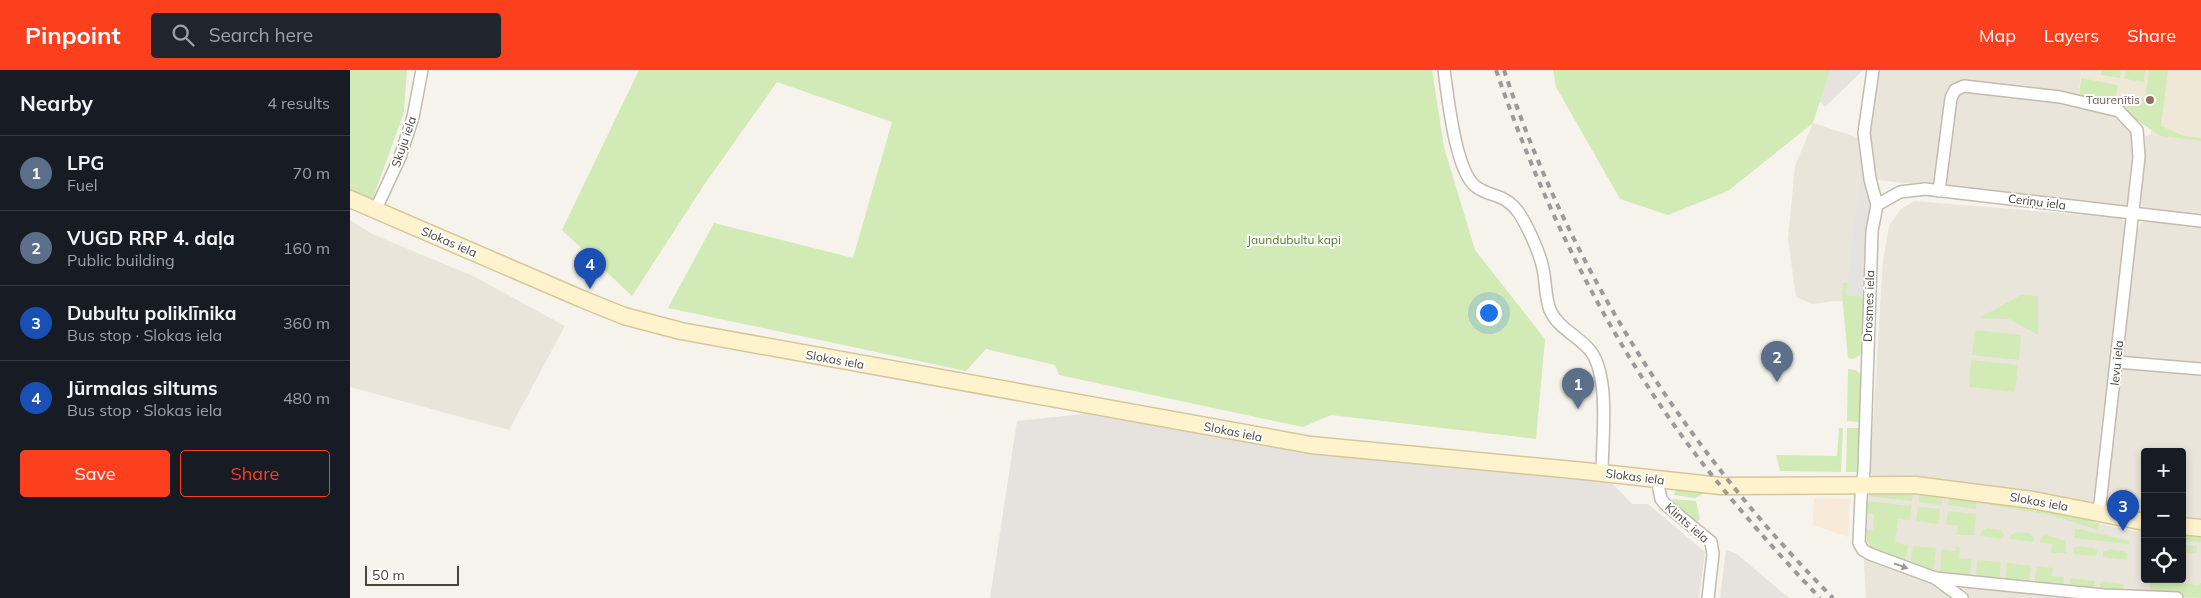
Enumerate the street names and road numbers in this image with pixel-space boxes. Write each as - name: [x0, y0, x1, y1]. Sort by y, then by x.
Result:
- street label: Skuju iela: [388, 114, 419, 169]
- street label: Ceriņu iela: [2007, 191, 2067, 213]
- street label: Slokas iela: [419, 223, 479, 260]
- street label: Drosmes iela: [1860, 270, 1877, 342]
- street label: Ievu iela: [2107, 340, 2126, 386]
- street label: Slokas iela: [805, 347, 865, 372]
- street label: Slokas iela: [1203, 419, 1263, 445]
- street label: Slokas iela: [1605, 465, 1665, 488]
- street label: Slokas iela: [2009, 489, 2069, 514]
- street label: Klints iela: [1662, 500, 1712, 546]

